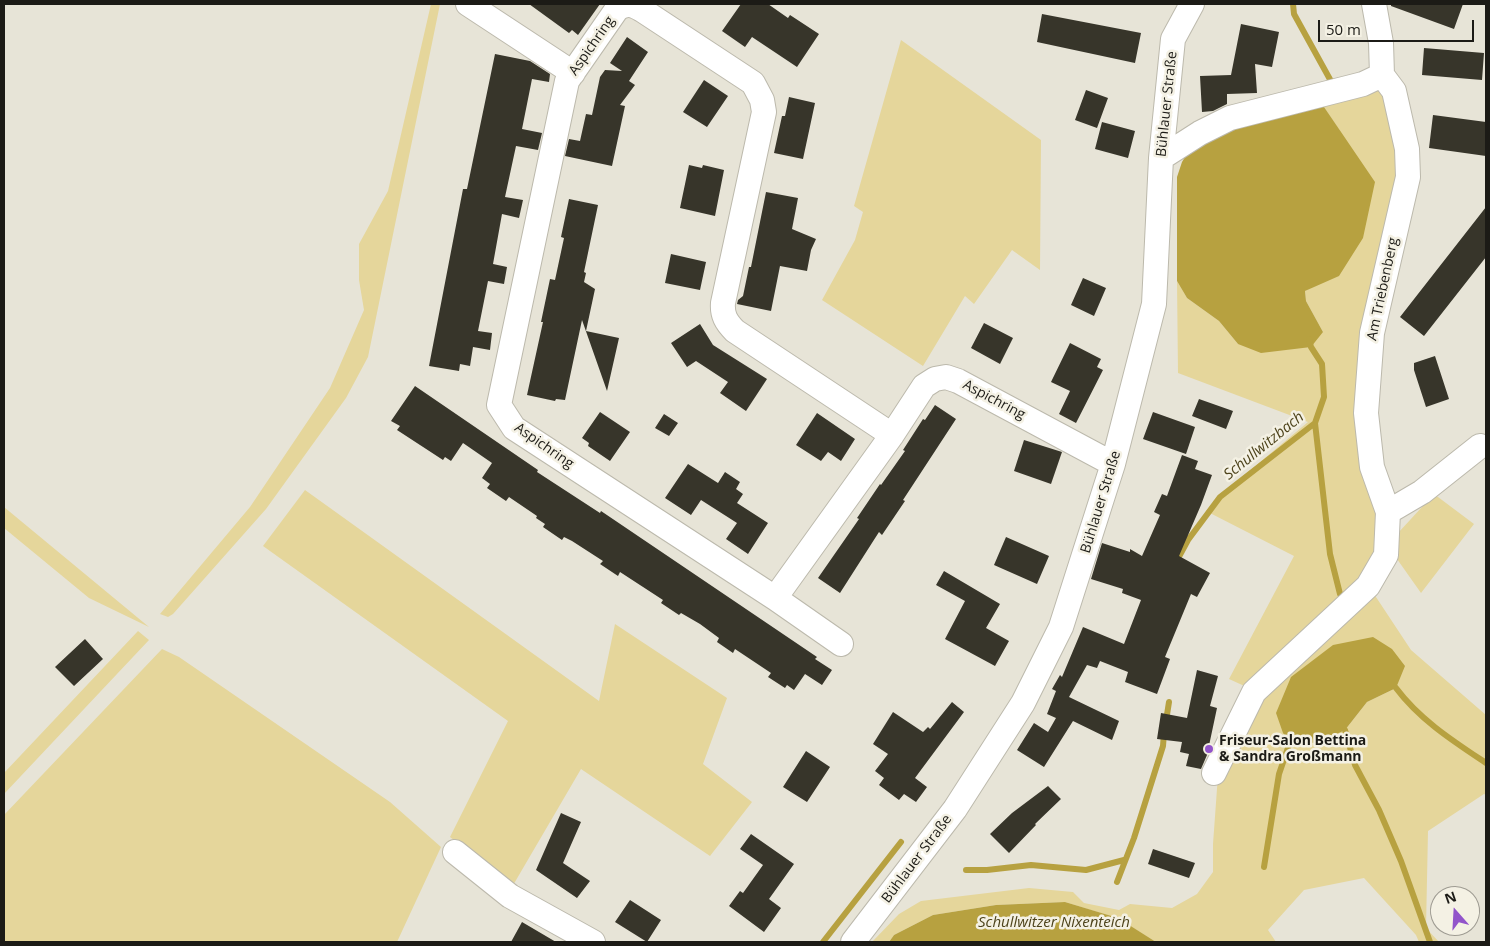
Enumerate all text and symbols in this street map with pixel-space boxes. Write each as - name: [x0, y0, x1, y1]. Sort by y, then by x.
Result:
- scale bar: [1320, 10, 1476, 42]
- street label: Aspichring: [566, 13, 618, 79]
- text: 50 m: [1326, 19, 1361, 39]
- street label: Bühlauer Straße: [1153, 50, 1181, 158]
- street label: Am Triebenberg: [1364, 236, 1402, 342]
- street label: Aspichring: [960, 377, 1028, 423]
- water label: Schullwitzbach: [1220, 408, 1308, 484]
- street label: Aspichring: [511, 420, 577, 472]
- street label: Bühlauer Straße: [1077, 449, 1125, 555]
- place label: Friseur-Salon Bettina & Sandra Großmann: [1219, 733, 1366, 766]
- marker: Friseur-Salon Bettina & Sandra Großmann: [1203, 743, 1215, 755]
- street label: Bühlauer Straße: [878, 812, 956, 906]
- north arrow: [1430, 886, 1480, 936]
- text: N: [1442, 886, 1459, 908]
- water label: Schullwitzer Nixenteich: [978, 914, 1130, 932]

